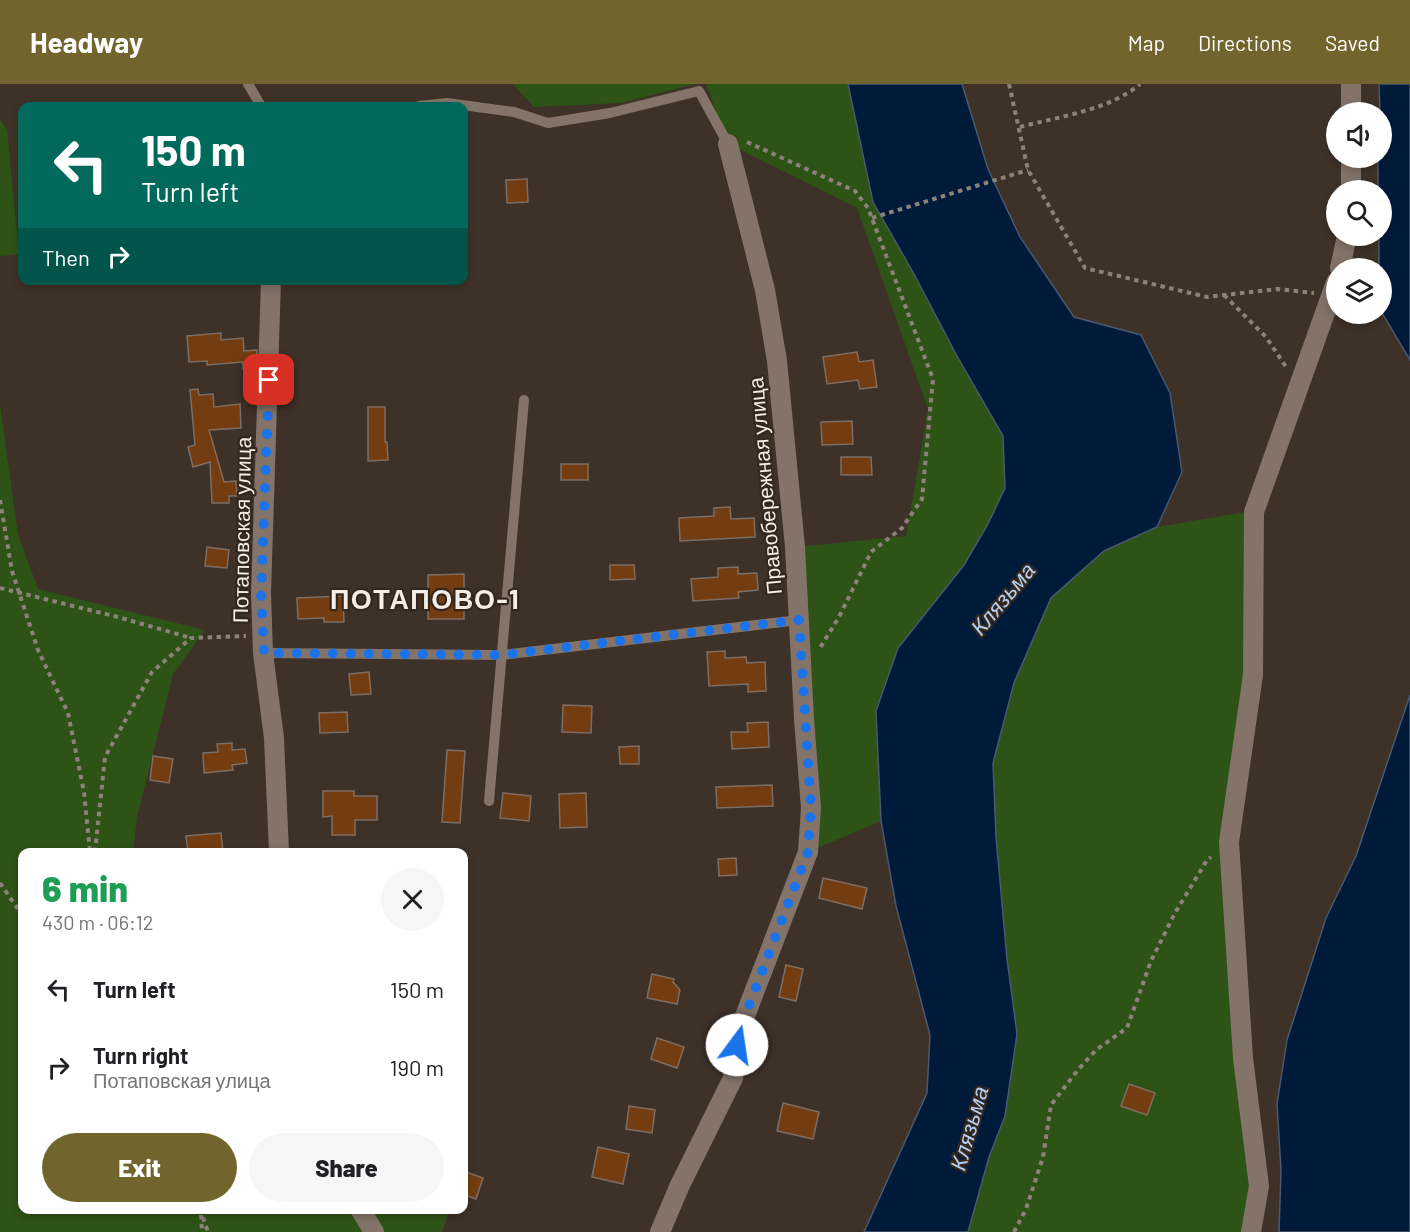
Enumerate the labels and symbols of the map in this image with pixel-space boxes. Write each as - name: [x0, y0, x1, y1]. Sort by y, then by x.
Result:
- pin: [243, 354, 294, 405]
- street label: Правобережная улица: [742, 376, 786, 596]
- street label: Потаповская улица: [227, 436, 255, 623]
- water label: Клязьма: [964, 557, 1040, 639]
- district label: ПОТАПОВО-1: [330, 582, 520, 614]
- position arrow: [705, 1013, 769, 1077]
- water label: Клязьма: [944, 1083, 992, 1173]

